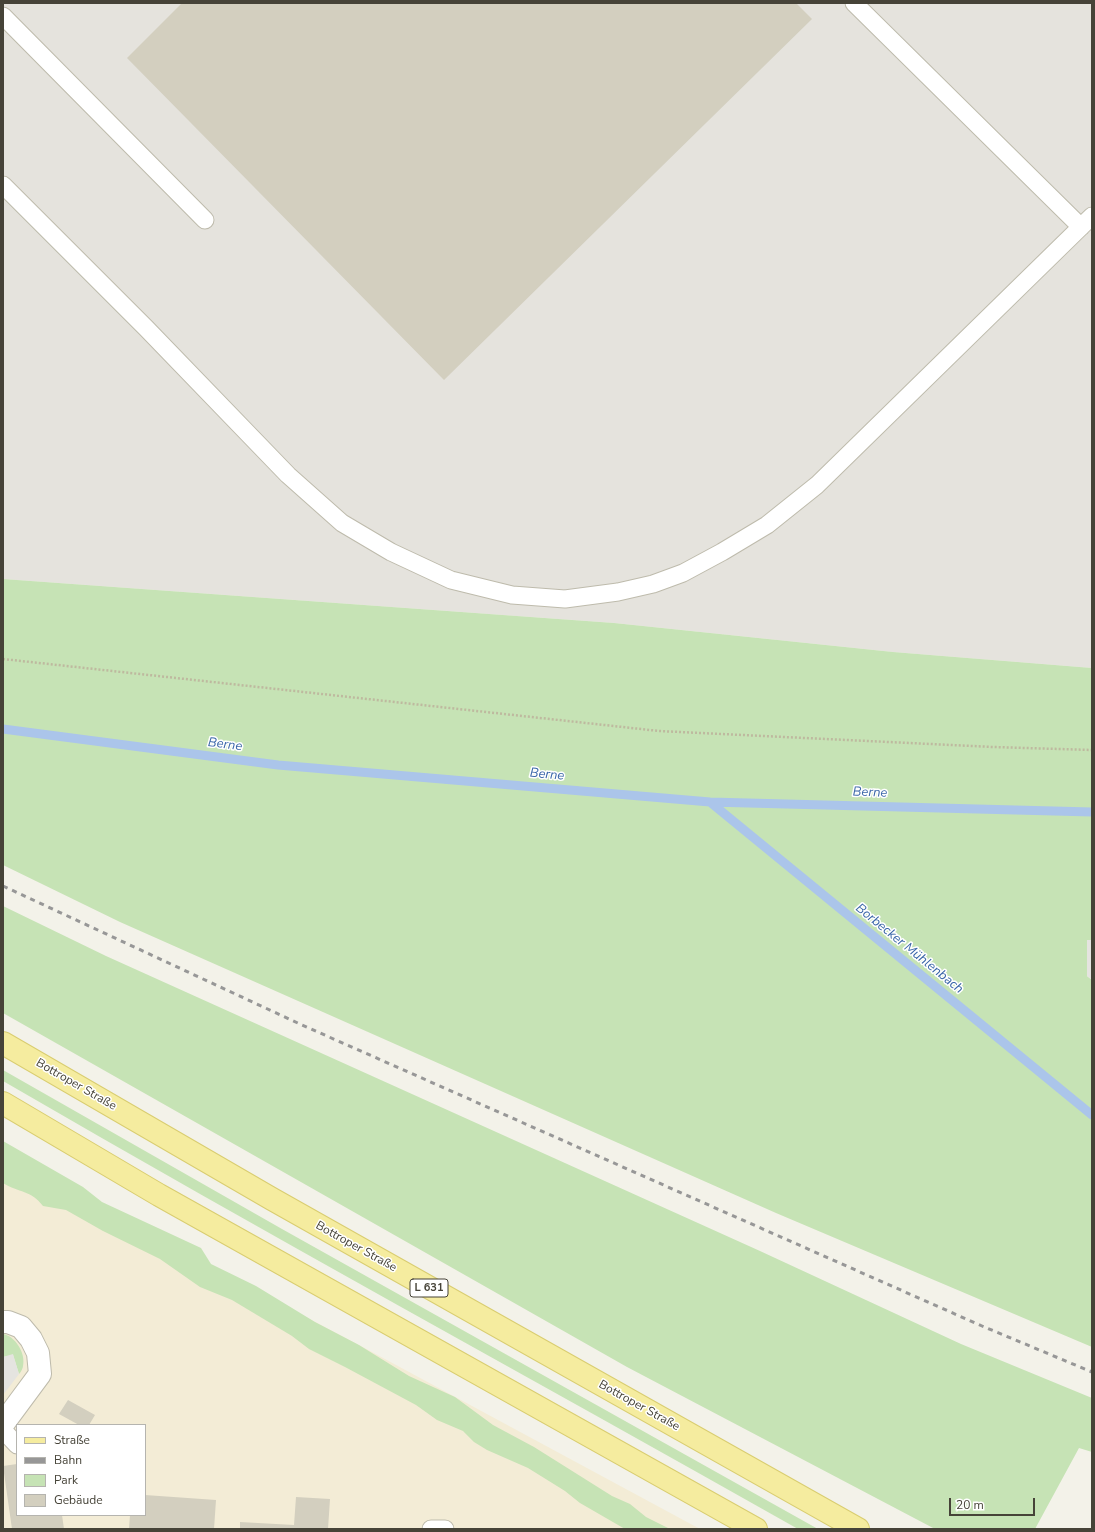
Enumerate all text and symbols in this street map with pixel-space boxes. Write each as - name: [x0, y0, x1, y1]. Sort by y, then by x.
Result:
- water label: Berne: [207, 735, 243, 755]
- water label: Berne: [529, 766, 565, 784]
- water label: Berne: [852, 785, 888, 801]
- water label: Borbecker Mühlenbach: [852, 901, 966, 997]
- street label: Bottroper Straße: [33, 1056, 119, 1114]
- street label: Bottroper Straße: [313, 1219, 399, 1275]
- road number: L 631: [410, 1279, 448, 1297]
- street label: Bottroper Straße: [596, 1378, 682, 1434]
- legend: [16, 1424, 146, 1516]
- text: Straße: [54, 1432, 90, 1448]
- text: Bahn: [54, 1452, 82, 1468]
- text: Park: [54, 1472, 78, 1488]
- scale bar: [951, 1490, 1037, 1516]
- text: Gebäude: [54, 1492, 103, 1508]
- text: 20 m: [956, 1497, 984, 1513]

